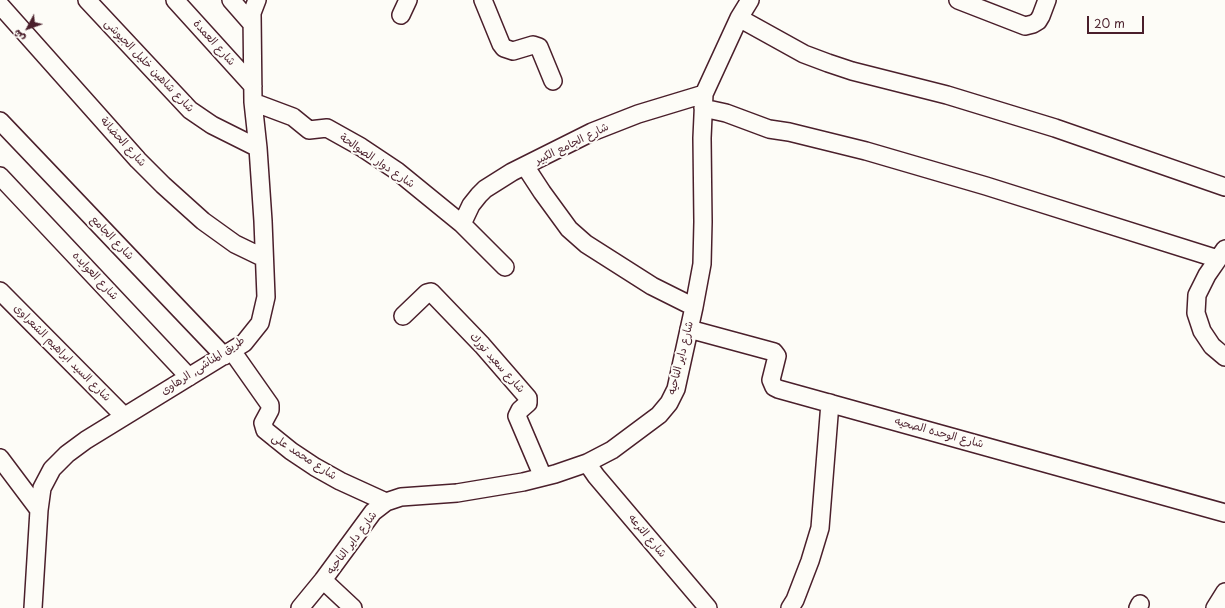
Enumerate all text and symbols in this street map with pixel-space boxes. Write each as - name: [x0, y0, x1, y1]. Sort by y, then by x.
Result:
- north arrow: [8, 8, 48, 48]
- scale bar: [1089, 8, 1146, 34]
- text: 20 m: [1094, 14, 1125, 32]
- street label: شارع شاهين خليل الجيوشى: [101, 17, 197, 115]
- street label: شارع العمدة: [190, 17, 238, 69]
- text: ش: [8, 26, 29, 46]
- street label: شارع الحضانة: [97, 115, 149, 169]
- street label: شارع الجامع الكبير: [533, 120, 611, 168]
- street label: شارع دوار الصوالحة: [337, 131, 417, 191]
- street label: شارع الجامع: [88, 213, 136, 263]
- street label: شارع العوايده: [69, 249, 121, 303]
- street label: شارع السيد ابراهيم الشعراوى: [11, 302, 113, 404]
- street label: شارع داير الناحيه: [665, 320, 697, 396]
- street label: شارع سعيد تورك: [467, 330, 527, 396]
- street label: طريق المناشى, الرهاوى: [159, 334, 247, 398]
- street label: شارع الوحده الصحيه: [893, 415, 985, 451]
- street label: شارع محمد على: [269, 431, 339, 483]
- street label: شارع داير الناحيه: [324, 509, 380, 577]
- street label: شارع الترعه: [625, 512, 669, 560]

